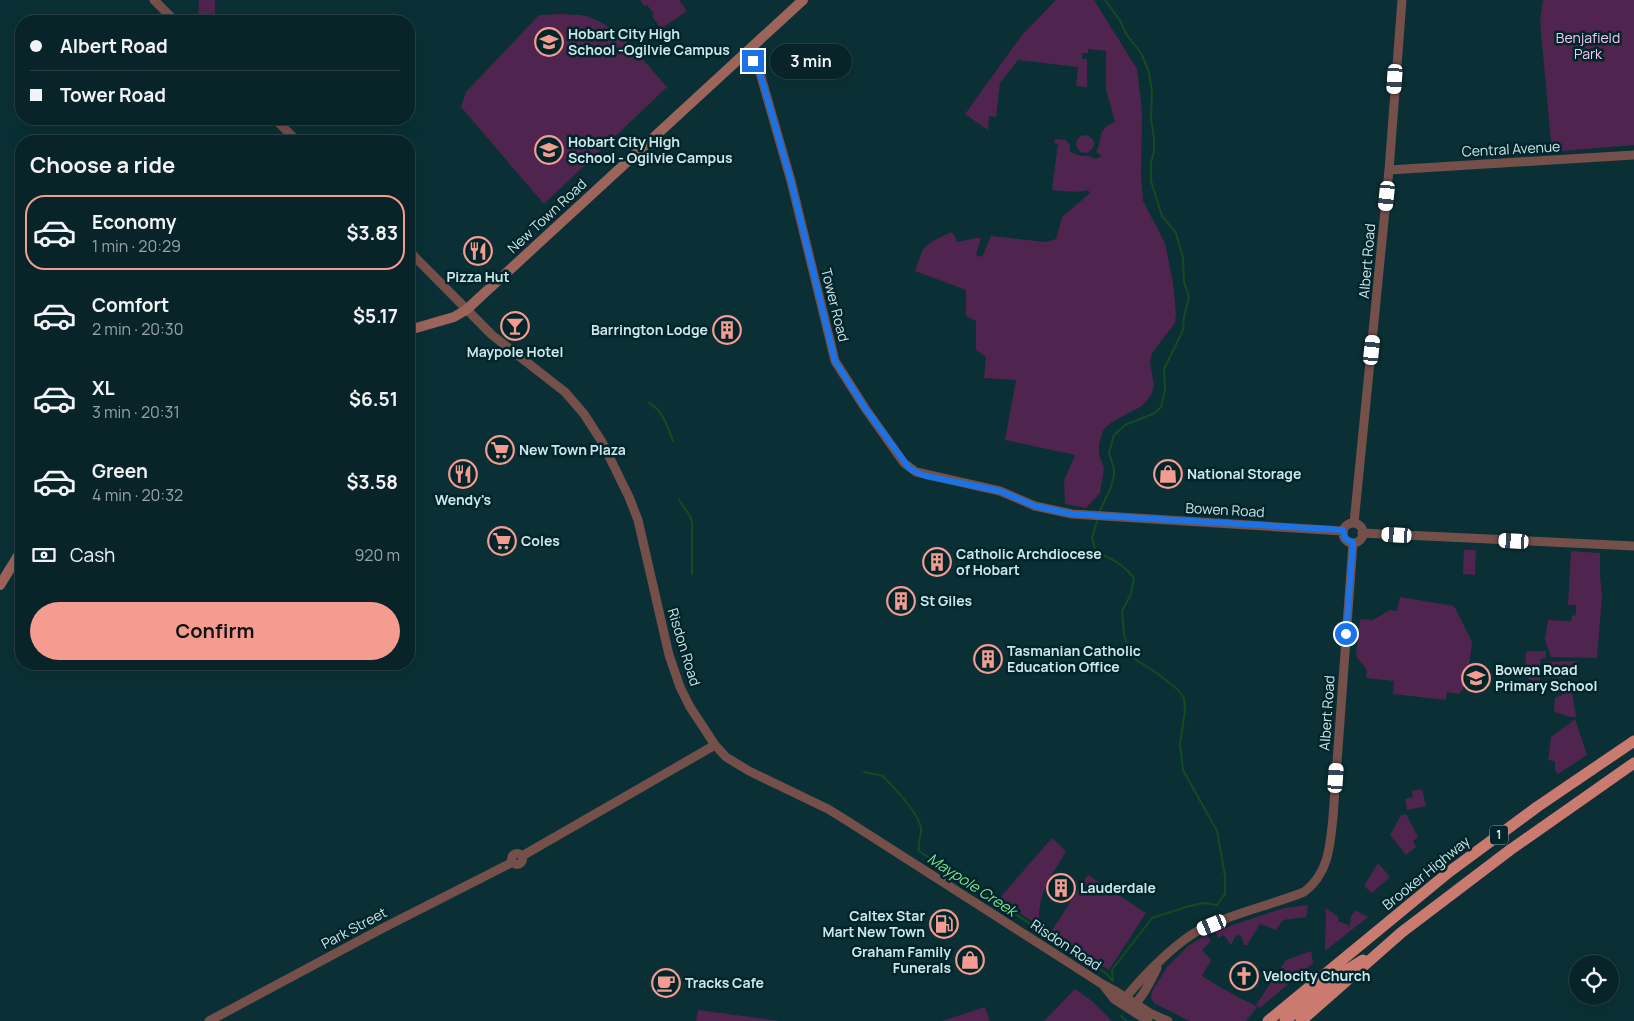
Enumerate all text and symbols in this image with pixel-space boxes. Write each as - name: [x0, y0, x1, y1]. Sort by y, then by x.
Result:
- place label: Hobart City High School -Ogilvie Campus: [568, 24, 730, 59]
- school or university icon: Hobart City High School -Ogilvie Campus: [534, 27, 564, 57]
- park label: Benjafield Park: [1556, 28, 1620, 63]
- text: Albert Road: [60, 33, 168, 59]
- callout: 3 min: [770, 44, 853, 78]
- route end: [742, 50, 764, 72]
- text: 3 min: [790, 50, 832, 72]
- car: [1386, 64, 1403, 94]
- text: Tower Road: [60, 82, 166, 108]
- place label: Hobart City High School - Ogilvie Campus: [568, 132, 733, 167]
- school or university icon: Hobart City High School - Ogilvie Campus: [534, 135, 564, 165]
- street label: Central Avenue: [1461, 136, 1561, 161]
- text: Choose a ride: [30, 150, 175, 180]
- street label: New Town Road: [503, 174, 590, 257]
- car: [1377, 180, 1396, 212]
- text: Economy: [92, 209, 176, 235]
- icon: car: [32, 210, 77, 255]
- text: $3.83: [347, 220, 398, 246]
- street label: Albert Road: [1354, 223, 1379, 299]
- text: 1 min · 20:29: [92, 235, 181, 257]
- restaurant icon: Pizza Hut: [463, 236, 493, 266]
- street label: Tower Road: [817, 266, 854, 344]
- place label: Pizza Hut: [446, 267, 510, 286]
- text: Comfort: [92, 292, 169, 318]
- icon: car: [32, 293, 77, 338]
- text: $5.17: [353, 303, 398, 329]
- bar icon: Maypole Hotel: [500, 311, 530, 341]
- building icon: Barrington Lodge: [712, 315, 742, 345]
- text: 2 min · 20:30: [92, 318, 183, 340]
- place label: Barrington Lodge: [591, 320, 708, 339]
- car: [1362, 334, 1381, 366]
- place label: Maypole Hotel: [467, 342, 563, 361]
- text: XL: [92, 375, 115, 401]
- icon: car: [32, 376, 77, 421]
- text: $6.51: [349, 386, 398, 412]
- text: 3 min · 20:31: [92, 401, 180, 423]
- supermarket icon: New Town Plaza: [485, 435, 515, 465]
- place label: New Town Plaza: [519, 440, 626, 459]
- text: Green: [92, 458, 148, 484]
- icon: car: [32, 459, 77, 504]
- restaurant icon: Wendy's: [448, 459, 478, 489]
- shop icon: National Storage: [1153, 459, 1183, 489]
- place label: National Storage: [1187, 464, 1301, 483]
- text: $3.58: [346, 469, 398, 495]
- text: 4 min · 20:32: [92, 484, 183, 506]
- place label: Wendy's: [435, 490, 492, 509]
- street label: Bowen Road: [1185, 498, 1265, 521]
- supermarket icon: Coles: [487, 526, 517, 556]
- car: [1381, 527, 1412, 543]
- place label: Coles: [521, 531, 560, 550]
- car: [1498, 533, 1529, 549]
- icon: cash: [30, 541, 58, 569]
- text: Cash: [70, 542, 115, 568]
- text: 920 m: [354, 544, 400, 566]
- place label: Catholic Archdiocese of Hobart: [956, 544, 1102, 579]
- building icon: Catholic Archdiocese of Hobart: [922, 547, 952, 577]
- building icon: St Giles: [886, 586, 916, 616]
- place label: St Giles: [920, 591, 973, 610]
- button: Confirm: [30, 602, 400, 660]
- street label: Risdon Road: [664, 606, 705, 688]
- route start: [1335, 623, 1357, 645]
- place label: Tasmanian Catholic Education Office: [1007, 641, 1141, 676]
- building icon: Tasmanian Catholic Education Office: [973, 644, 1003, 674]
- place label: Bowen Road Primary School: [1495, 660, 1597, 695]
- school or university icon: Bowen Road Primary School: [1461, 663, 1491, 693]
- street label: Albert Road: [1314, 675, 1339, 751]
- car: [1327, 763, 1344, 793]
- road number: 1: [1490, 826, 1508, 844]
- street label: Brooker Highway: [1378, 831, 1474, 914]
- water label: Maypole Creek: [924, 848, 1023, 923]
- building icon: Lauderdale: [1046, 873, 1076, 903]
- place label: Lauderdale: [1080, 878, 1156, 897]
- street label: Park Street: [318, 902, 390, 953]
- place label: Caltex Star Mart New Town: [823, 906, 925, 941]
- fuel station icon: Caltex Star Mart New Town: [929, 909, 959, 939]
- car: [1195, 912, 1228, 938]
- street label: Risdon Road: [1027, 915, 1105, 974]
- place label: Graham Family Funerals: [852, 942, 951, 977]
- shop icon: Graham Family Funerals: [955, 945, 985, 975]
- map controls: [1569, 955, 1619, 1005]
- button: locate: [1569, 955, 1619, 1005]
- church icon: Velocity Church: [1229, 961, 1259, 991]
- place label: Velocity Church: [1263, 966, 1371, 985]
- cafe icon: Tracks Cafe: [651, 968, 681, 998]
- place label: Tracks Cafe: [685, 973, 764, 992]

